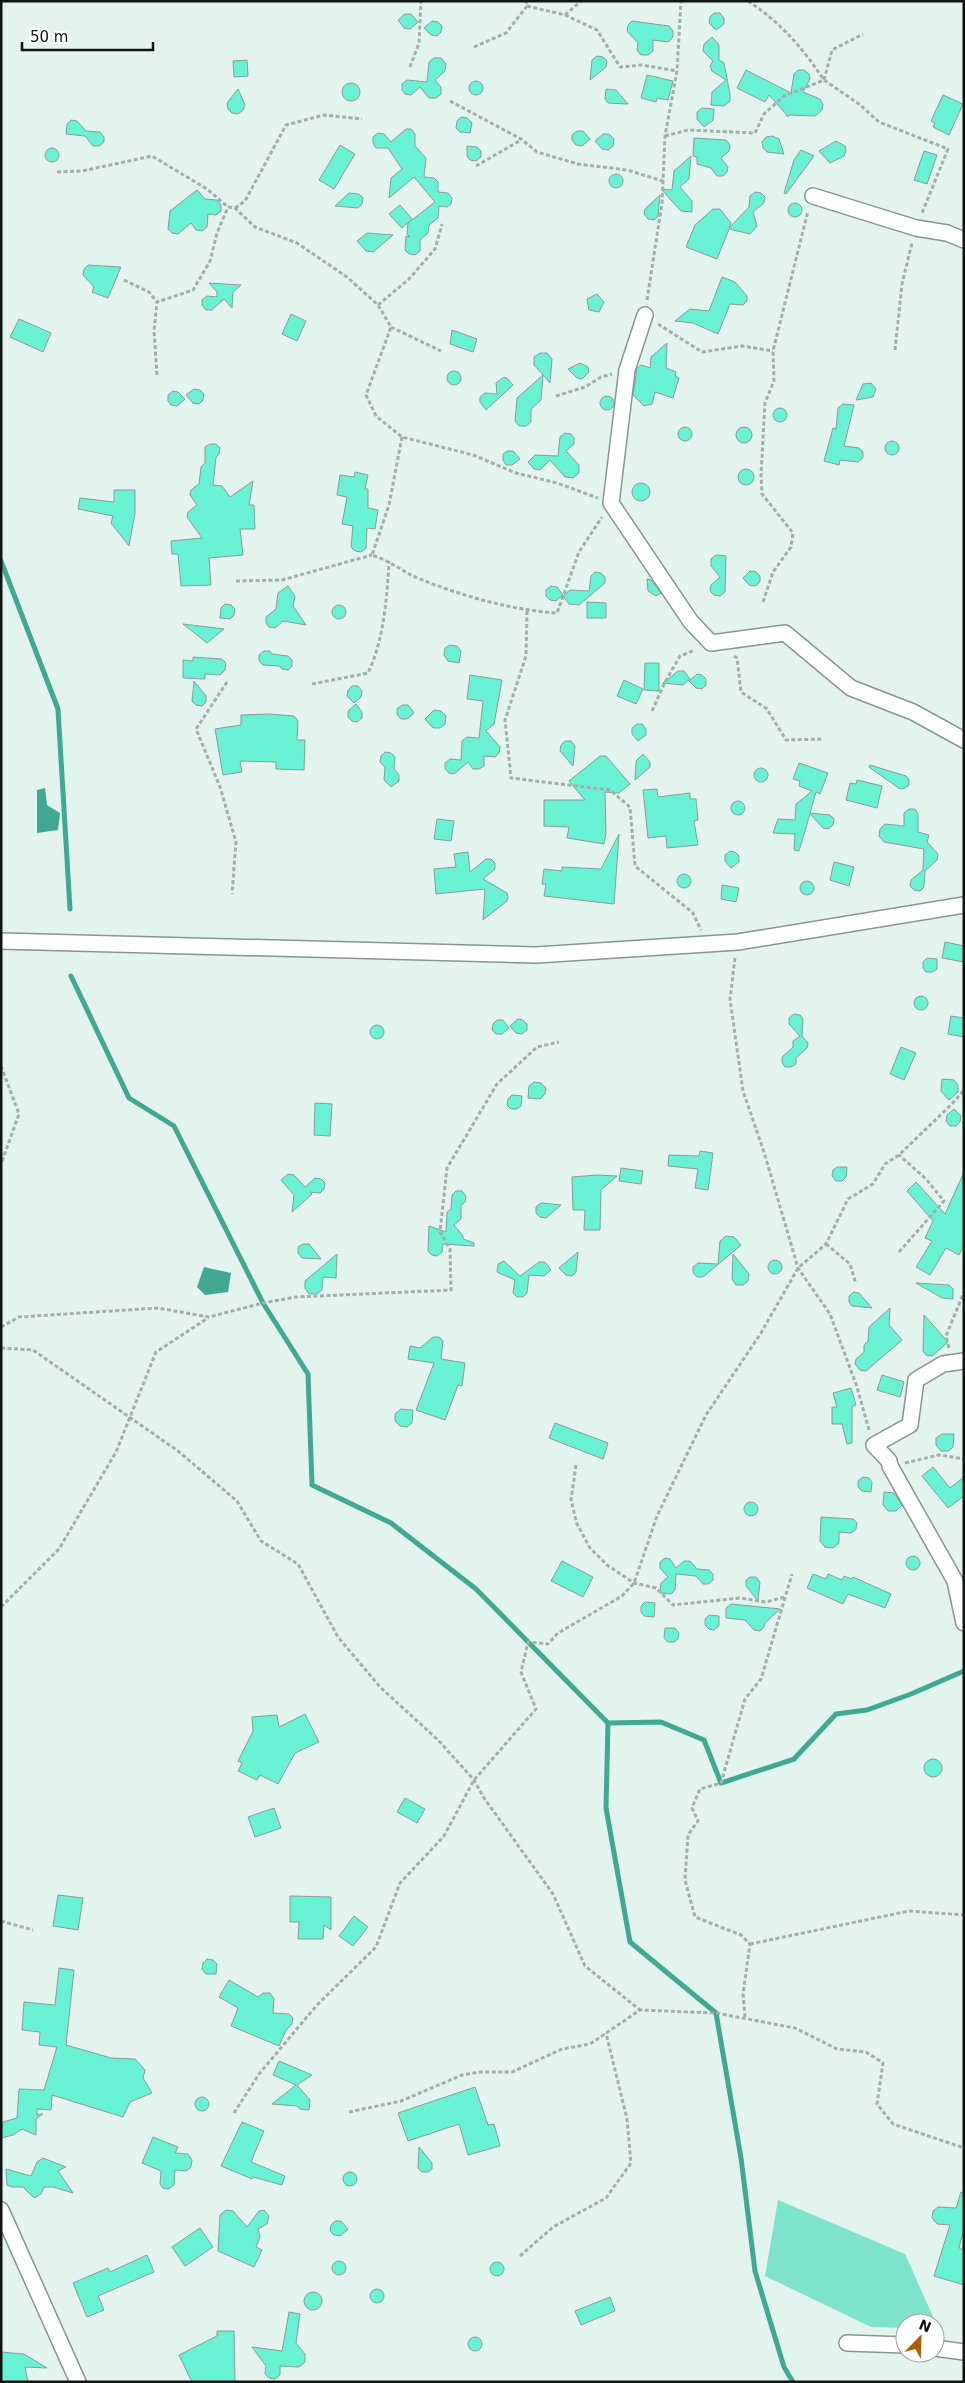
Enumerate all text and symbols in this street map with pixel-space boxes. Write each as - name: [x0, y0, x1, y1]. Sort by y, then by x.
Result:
- scale bar: [22, 20, 154, 52]
- text: 50 m: [30, 28, 68, 46]
- north arrow: [895, 2313, 945, 2363]
- text: N: [917, 2316, 934, 2336]

